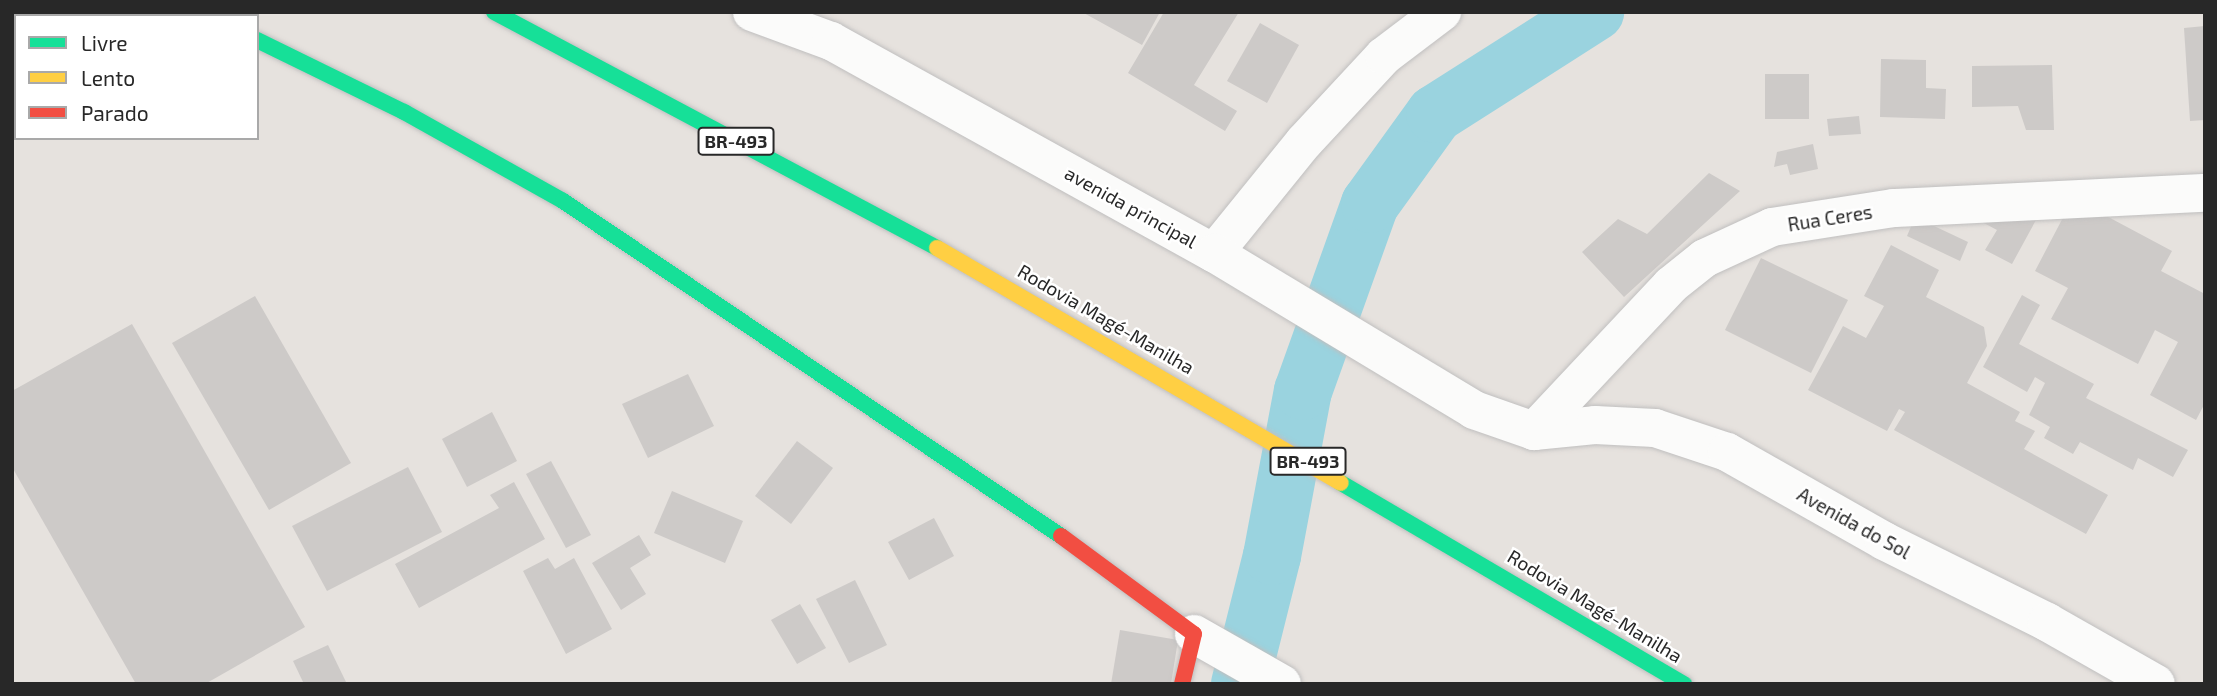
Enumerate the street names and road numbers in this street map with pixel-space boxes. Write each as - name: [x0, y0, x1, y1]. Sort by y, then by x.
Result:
- road number: BR-493: [698, 126, 774, 156]
- street label: avenida principal: [1061, 161, 1201, 253]
- street label: Rua Ceres: [1786, 200, 1874, 236]
- street label: Rodovia Magé-Manilha: [1014, 259, 1198, 379]
- road number: BR-493: [1270, 447, 1346, 476]
- street label: Avenida do Sol: [1793, 483, 1915, 563]
- street label: Rodovia Magé-Manilha: [1504, 545, 1686, 667]

